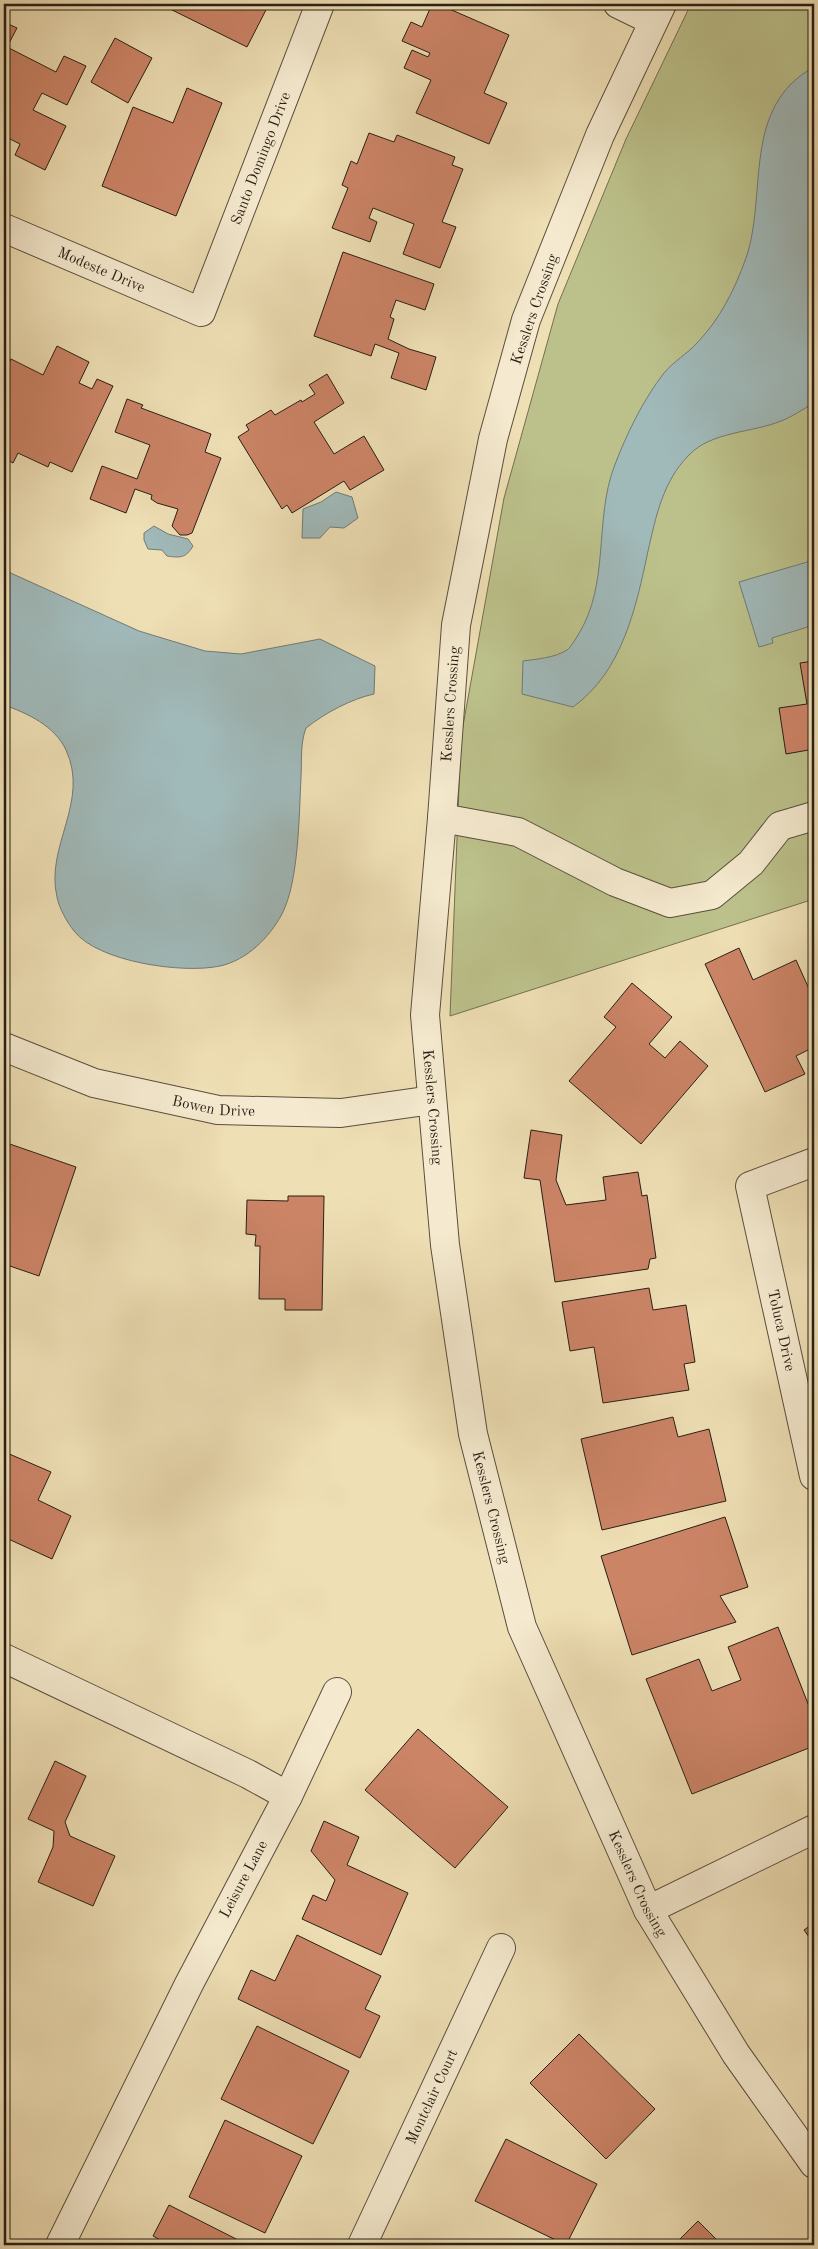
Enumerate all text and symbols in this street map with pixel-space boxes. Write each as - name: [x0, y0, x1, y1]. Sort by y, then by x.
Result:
- street label: Santo Domingo Drive: [229, 90, 294, 227]
- street label: Modeste Drive: [55, 246, 147, 296]
- street label: Kesslers Crossing: [509, 252, 561, 367]
- street label: Kesslers Crossing: [440, 646, 463, 762]
- street label: Kesslers Crossing: [419, 1049, 444, 1166]
- street label: Bowen Drive: [170, 1094, 255, 1120]
- street label: Toluca Drive: [764, 1288, 797, 1373]
- street label: Kesslers Crossing: [469, 1449, 512, 1566]
- street label: Kesslers Crossing: [605, 1829, 669, 1940]
- street label: Leisure Lane: [218, 1838, 271, 1921]
- street label: Montclair Court: [404, 2047, 461, 2147]

